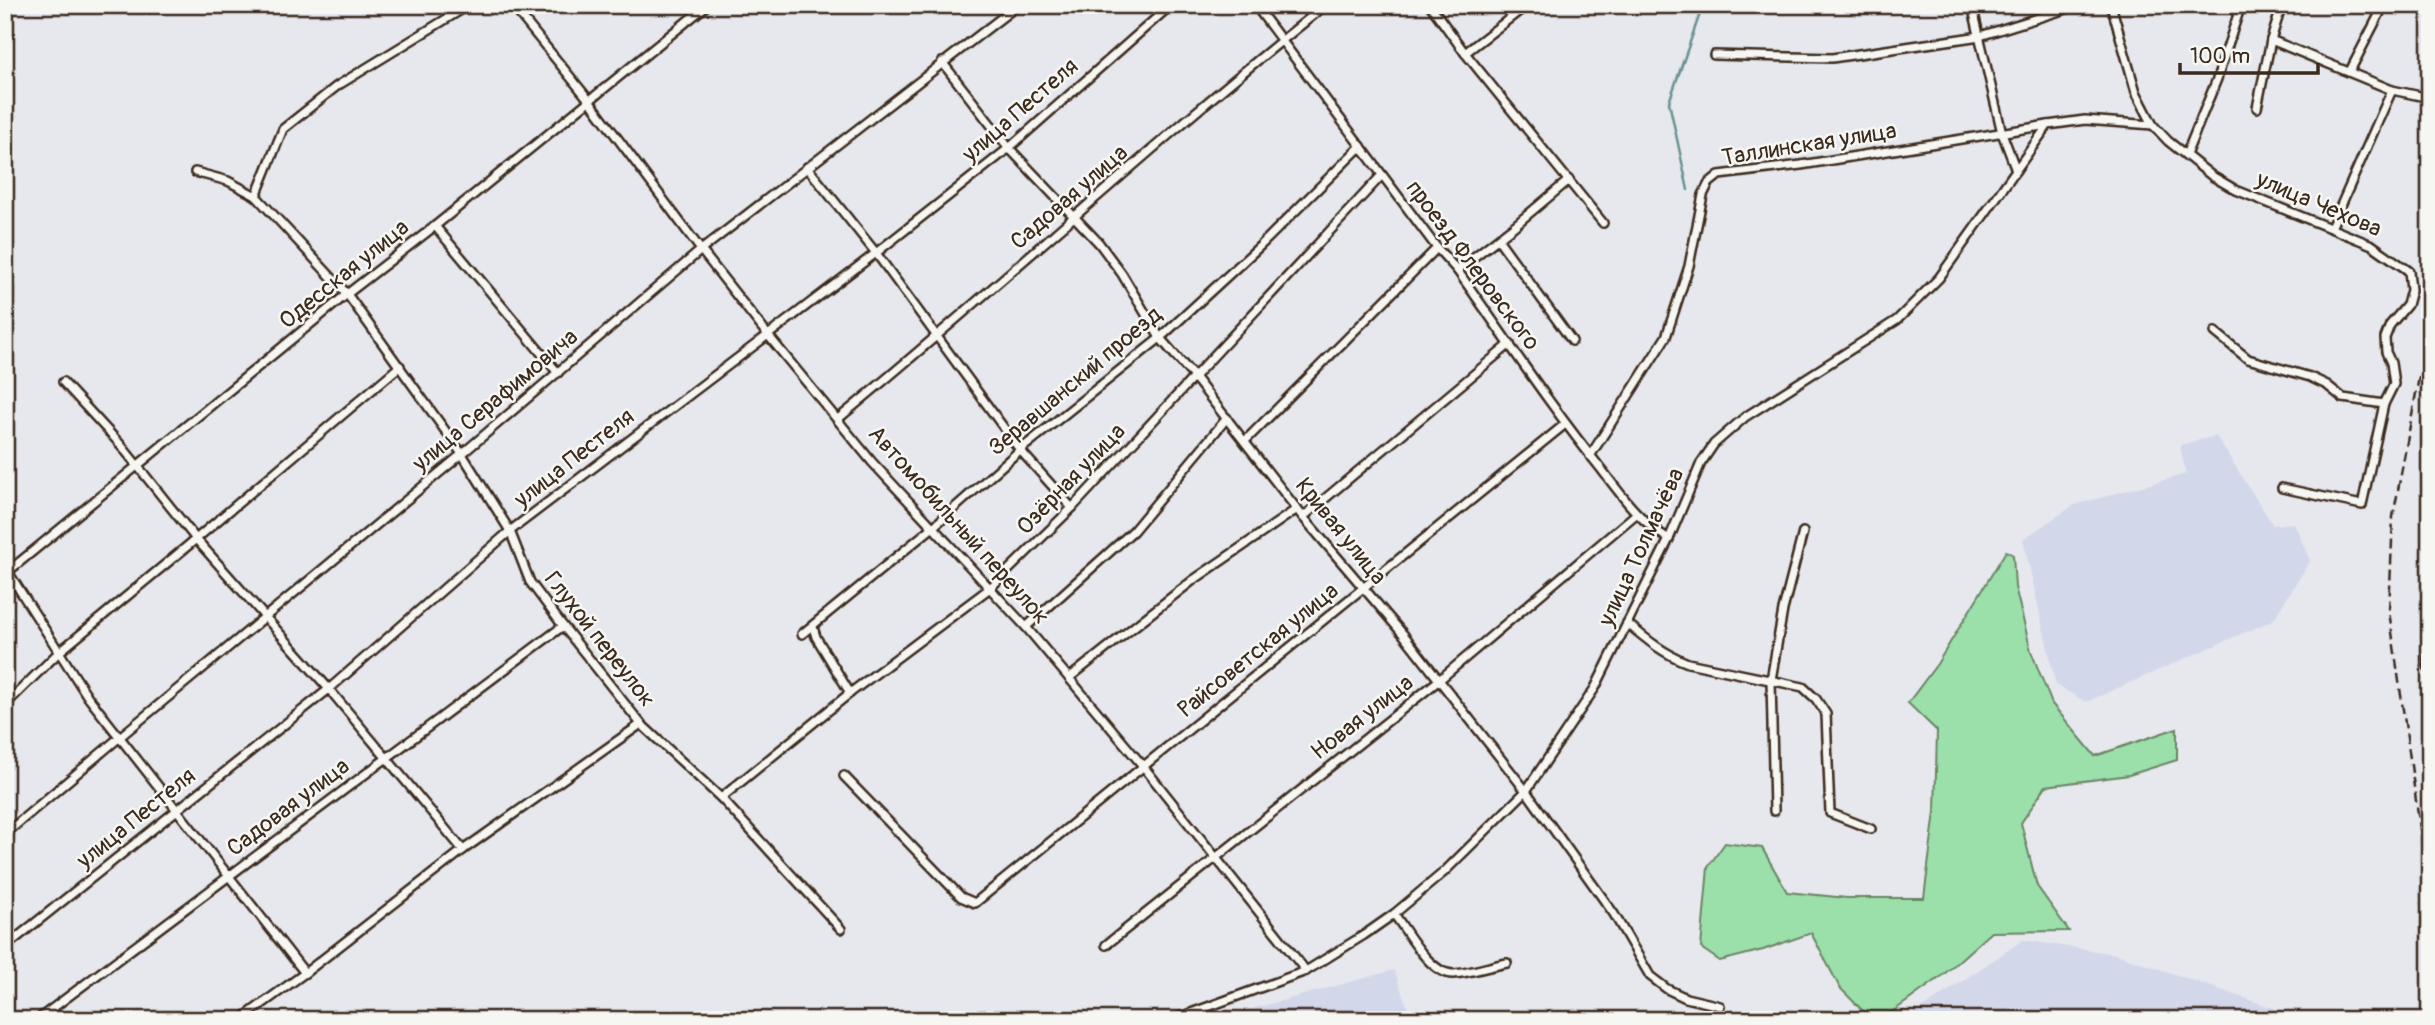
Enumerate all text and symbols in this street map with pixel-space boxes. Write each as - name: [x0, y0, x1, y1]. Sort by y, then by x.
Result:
- scale bar: [2180, 32, 2318, 76]
- text: 100 m: [2190, 43, 2250, 70]
- street label: улица Пестеля: [955, 52, 1084, 169]
- street label: Таллинская улица: [1719, 116, 1899, 172]
- street label: Садовая улица: [1004, 138, 1134, 256]
- street label: улица Чехова: [2251, 164, 2386, 243]
- street label: проезд Флеровского: [1400, 174, 1546, 356]
- street label: Одесская улица: [273, 213, 415, 335]
- street label: Зеравшанский проезд: [982, 300, 1168, 462]
- street label: улица Серафимовича: [406, 322, 584, 478]
- street label: улица Пестеля: [507, 402, 640, 514]
- street label: Озёрная улица: [1010, 417, 1132, 541]
- street label: Автомобильный переулок: [862, 420, 1056, 630]
- street label: улица Толмачёва: [1591, 463, 1690, 632]
- street label: Кривая улица: [1289, 472, 1393, 590]
- street label: Глухой переулок: [538, 565, 662, 713]
- street label: Райсоветская улица: [1172, 576, 1344, 724]
- street label: Новая улица: [1305, 668, 1419, 766]
- street label: Садовая улица: [221, 751, 355, 863]
- street label: улица Пестеля: [70, 761, 201, 875]

